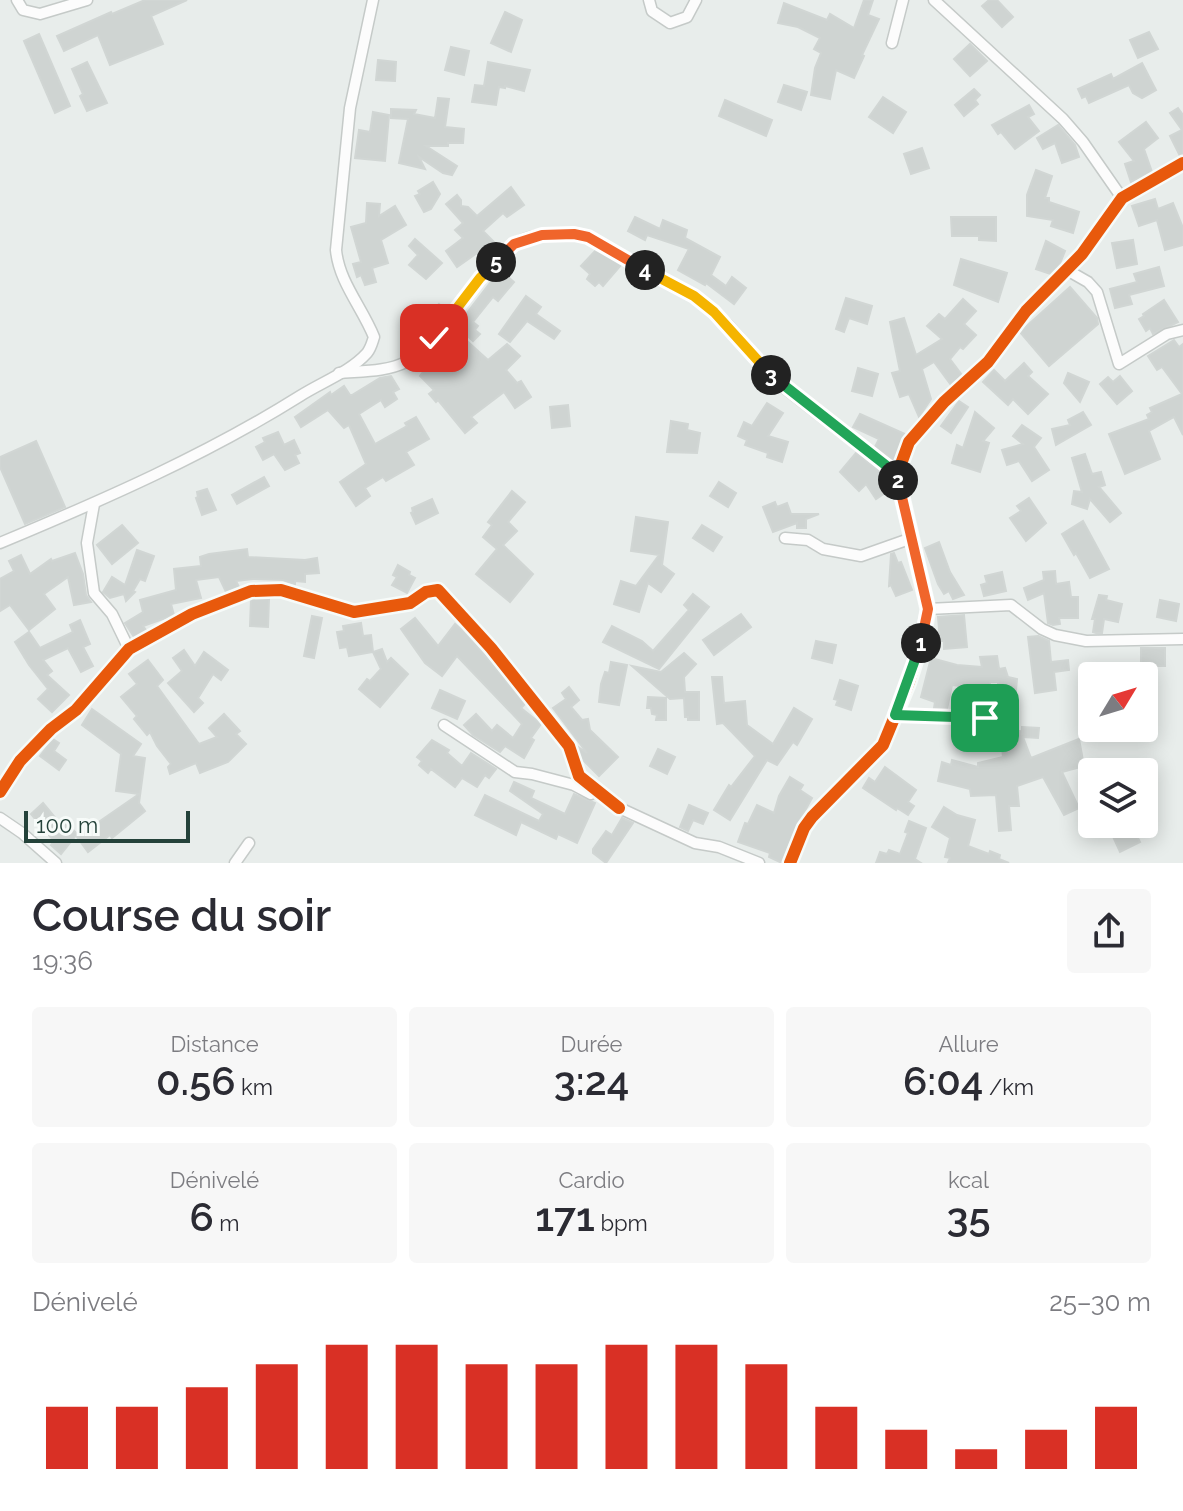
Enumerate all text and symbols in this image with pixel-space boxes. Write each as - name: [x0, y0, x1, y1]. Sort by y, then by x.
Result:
- pin: 5: [476, 242, 516, 282]
- text: 5: [490, 249, 502, 275]
- pin: 4: [625, 250, 665, 290]
- text: 4: [639, 257, 651, 283]
- pin: [400, 304, 468, 372]
- icon: check: [412, 316, 456, 360]
- pin: 3: [751, 355, 791, 395]
- text: 3: [765, 362, 777, 388]
- pin: 2: [878, 460, 918, 500]
- text: 2: [892, 467, 904, 493]
- pin: 1: [901, 623, 941, 663]
- text: 1: [916, 630, 926, 656]
- north arrow: [1078, 662, 1158, 742]
- map controls: [1078, 662, 1158, 838]
- pin: [951, 684, 1019, 752]
- icon: arrive: [963, 696, 1007, 740]
- button: layers: [1078, 758, 1158, 838]
- scale bar: [24, 807, 190, 843]
- text: 100 m: [36, 812, 98, 838]
- button: share: [1067, 889, 1151, 973]
- text: Course du soir: [32, 890, 331, 941]
- text: 19:36: [32, 946, 93, 976]
- text: Distance: [170, 1031, 259, 1057]
- text: Durée: [561, 1031, 623, 1057]
- text: Allure: [938, 1031, 999, 1057]
- text: 0.56: [156, 1057, 235, 1104]
- text: 3:24: [554, 1057, 629, 1104]
- text: 6:04: [903, 1057, 983, 1104]
- text: km: [235, 1074, 273, 1100]
- text: /km: [983, 1074, 1034, 1100]
- text: Dénivelé: [170, 1167, 259, 1193]
- text: Cardio: [558, 1167, 625, 1193]
- text: kcal: [948, 1167, 989, 1193]
- text: 6: [189, 1193, 214, 1240]
- text: 171: [535, 1193, 595, 1240]
- text: 35: [947, 1193, 991, 1240]
- text: m: [214, 1210, 240, 1236]
- text: bpm: [595, 1210, 648, 1236]
- text: Dénivelé: [32, 1287, 138, 1317]
- text: 25–30 m: [1049, 1287, 1151, 1317]

